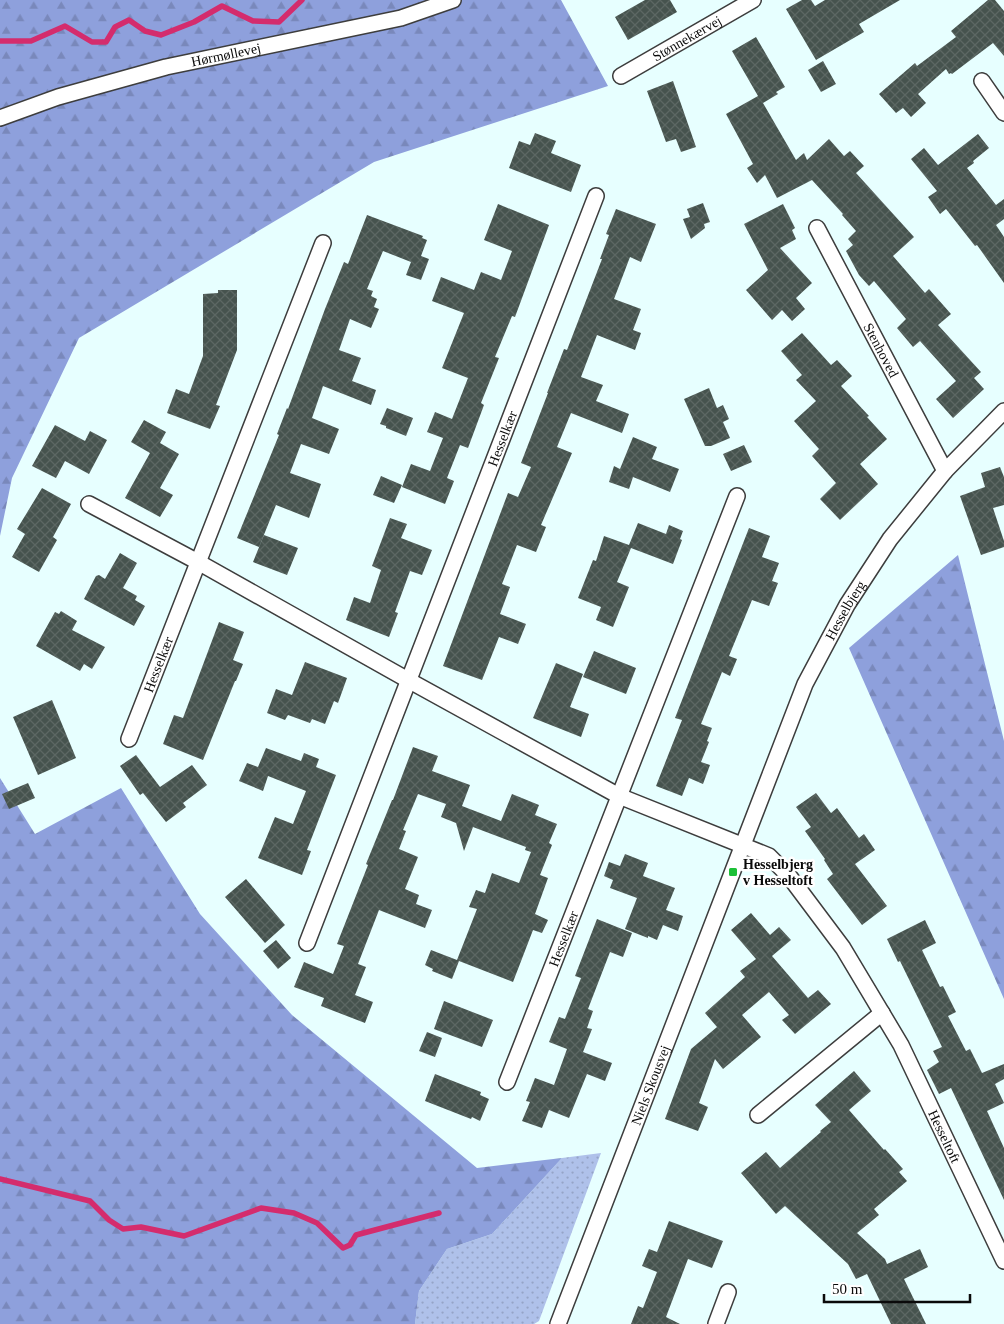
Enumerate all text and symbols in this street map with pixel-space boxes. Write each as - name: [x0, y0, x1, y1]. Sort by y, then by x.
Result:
- street label: Stønnekærvej: [650, 13, 724, 64]
- street label: Hørmøllevej: [190, 40, 262, 70]
- street label: Stenhoved: [860, 321, 901, 380]
- street label: Hesselkær: [485, 408, 520, 469]
- street label: Hesselbjerg: [823, 578, 869, 643]
- street label: Hesselkær: [141, 634, 176, 695]
- place label: Hesselbjerg v Hesseltoft: [743, 857, 813, 888]
- marker: Hesselbjerg v Hesseltoft: [727, 866, 739, 878]
- street label: Hesselkær: [546, 909, 581, 969]
- street label: Niels Skousvej: [628, 1043, 673, 1127]
- street label: Hesseltoft: [925, 1108, 963, 1165]
- scale bar: [824, 1272, 970, 1304]
- text: 50 m: [832, 1281, 863, 1297]

